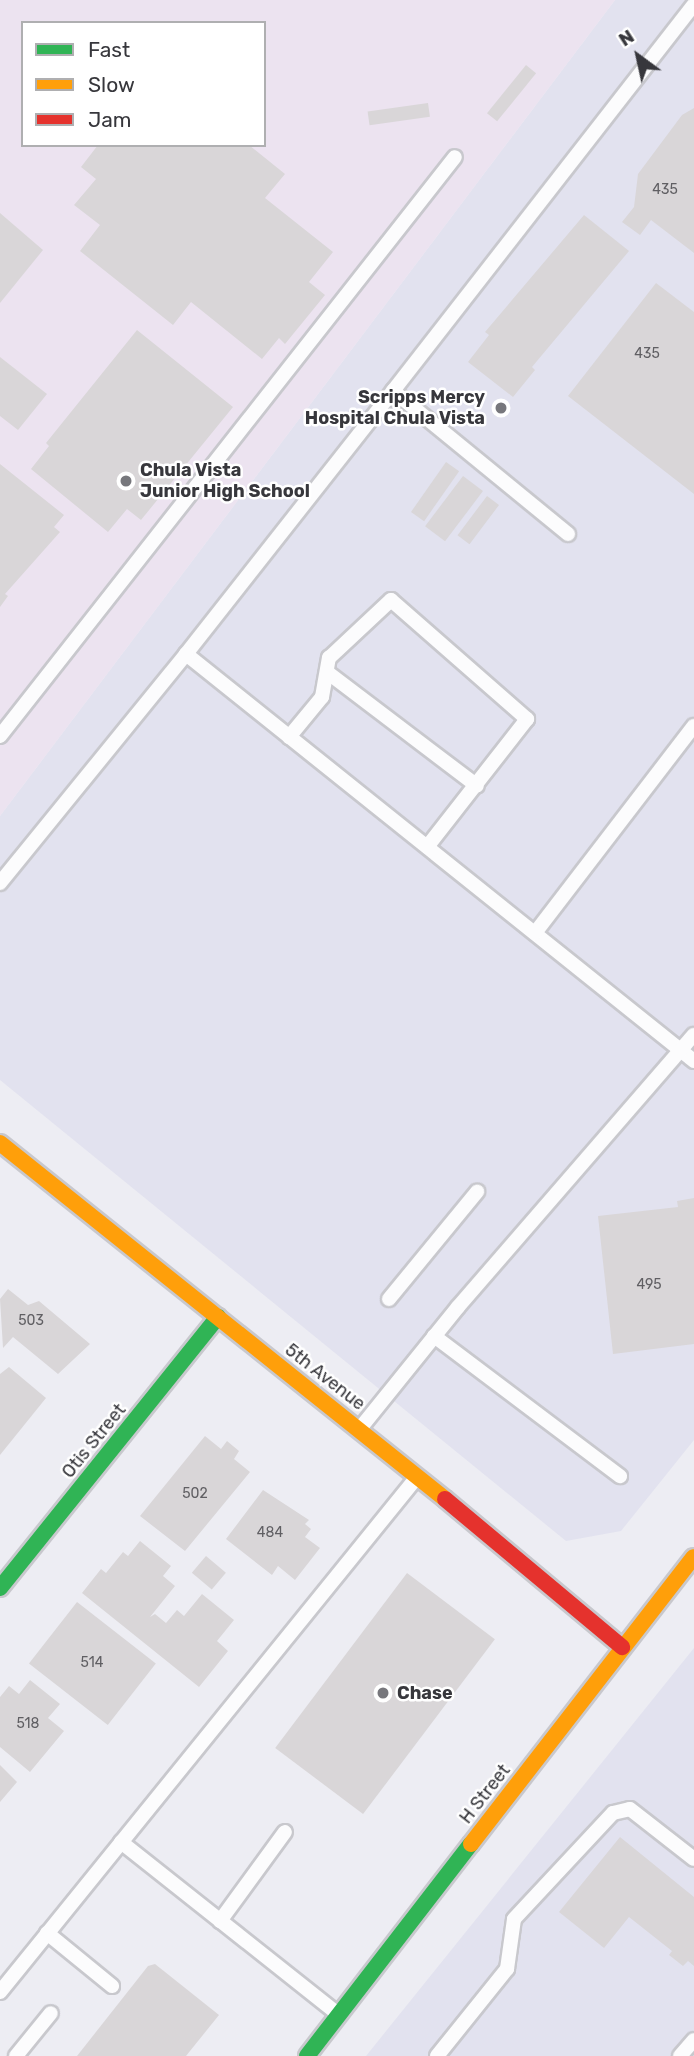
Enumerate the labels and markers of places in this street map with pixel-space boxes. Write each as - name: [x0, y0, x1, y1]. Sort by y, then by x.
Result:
- place label: Scripps Mercy Hospital Chula Vista: [304, 387, 485, 430]
- marker: Scripps Mercy Hospital Chula Vista: [491, 398, 511, 418]
- place label: Chula Vista Junior High School: [140, 460, 310, 503]
- marker: Chula Vista Junior High School: [118, 473, 134, 489]
- place label: Chase: [397, 1682, 453, 1704]
- marker: Chase: [375, 1685, 391, 1701]

